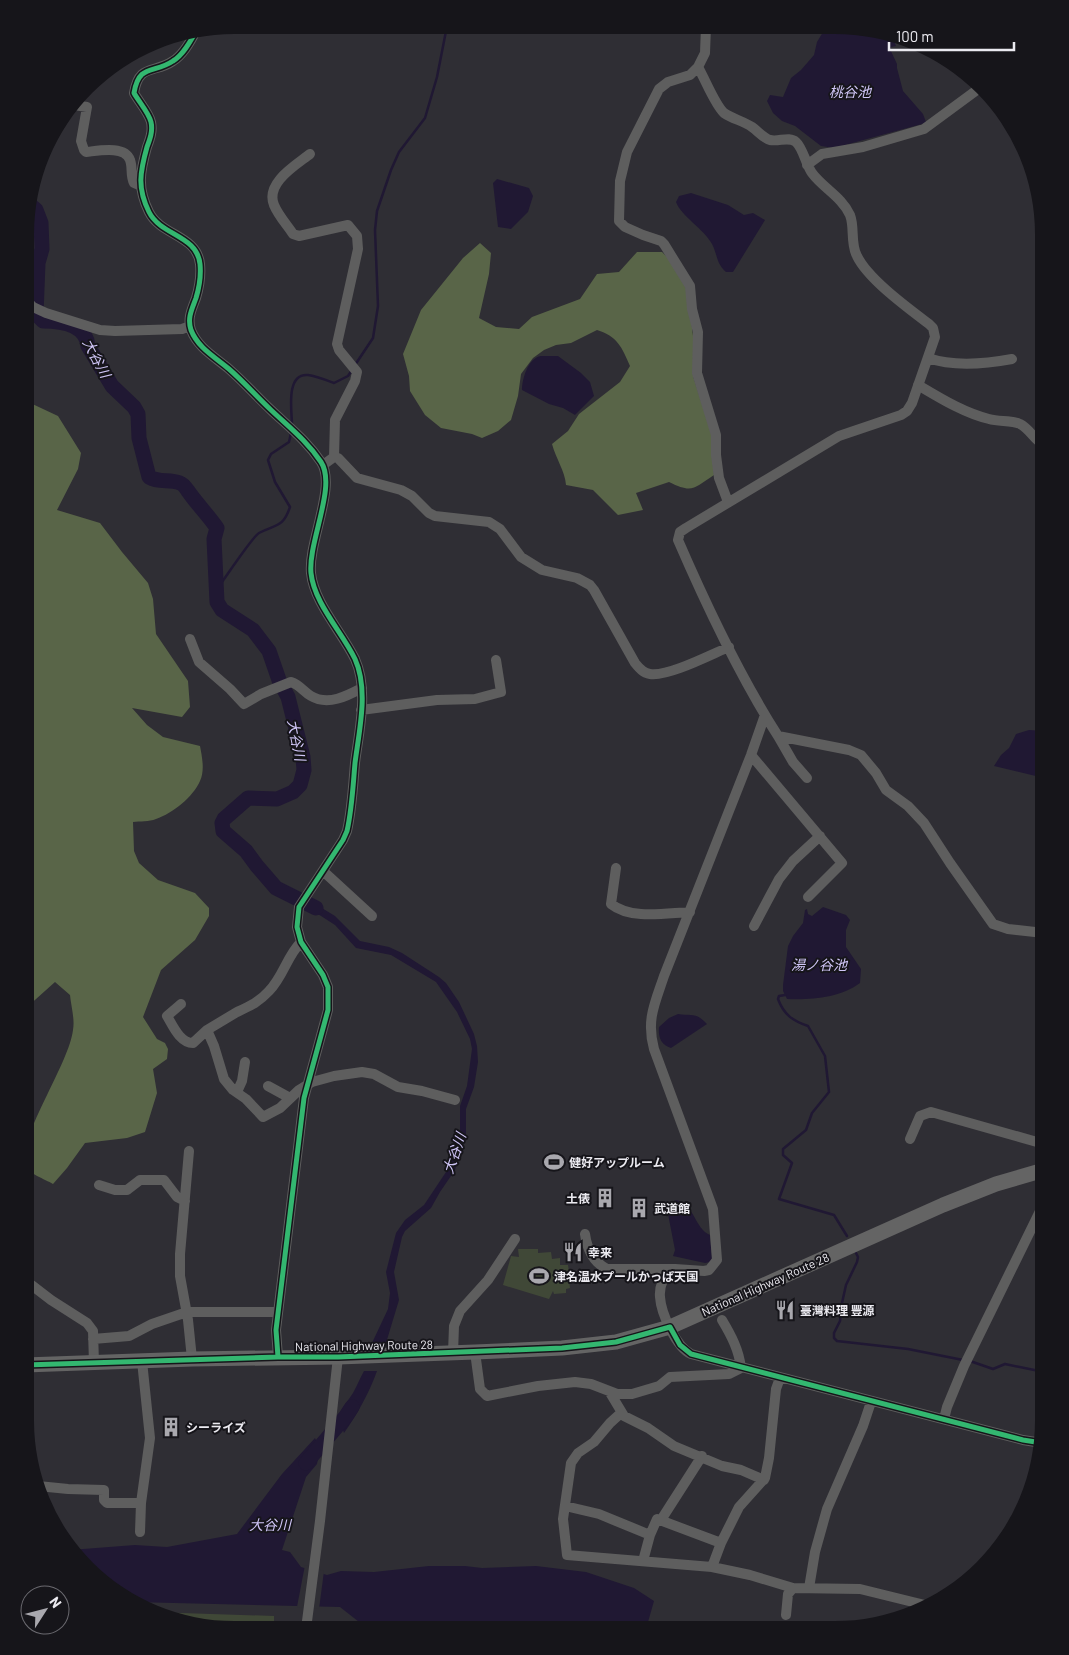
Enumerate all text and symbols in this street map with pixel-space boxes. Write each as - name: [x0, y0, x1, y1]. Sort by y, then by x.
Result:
- scale bar: [889, 20, 1014, 52]
- text: 100 m: [896, 27, 934, 45]
- water label: 桃谷池: [829, 83, 873, 100]
- water label: 大谷川: [80, 335, 115, 382]
- water label: 大谷川: [285, 718, 310, 764]
- water label: 湯ノ谷池: [791, 956, 849, 973]
- water label: 大谷川: [439, 1128, 470, 1176]
- sports icon: 健好アップルーム: [543, 1151, 565, 1173]
- place label: 健好アップルーム: [569, 1155, 665, 1169]
- building icon: 土俵: [594, 1187, 616, 1209]
- place label: 土俵: [566, 1191, 590, 1205]
- building icon: 武道館: [628, 1197, 650, 1219]
- place label: 武道館: [654, 1201, 690, 1215]
- restaurant icon: 幸来: [562, 1241, 584, 1263]
- place label: 幸来: [588, 1245, 612, 1259]
- street label: National Highway Route 28: [699, 1250, 831, 1318]
- sports icon: 津名温水プールかっぱ天国: [528, 1265, 550, 1287]
- place label: 津名温水プールかっぱ天国: [554, 1269, 698, 1283]
- restaurant icon: 臺灣料理 豐源: [774, 1299, 796, 1321]
- place label: 臺灣料理 豐源: [800, 1303, 874, 1317]
- street label: National Highway Route 28: [295, 1337, 433, 1353]
- building icon: シーライズ: [160, 1416, 182, 1438]
- place label: シーライズ: [186, 1420, 246, 1434]
- water label: 大谷川: [249, 1516, 293, 1533]
- north arrow: [20, 1585, 70, 1635]
- text: N: [46, 1593, 66, 1611]

